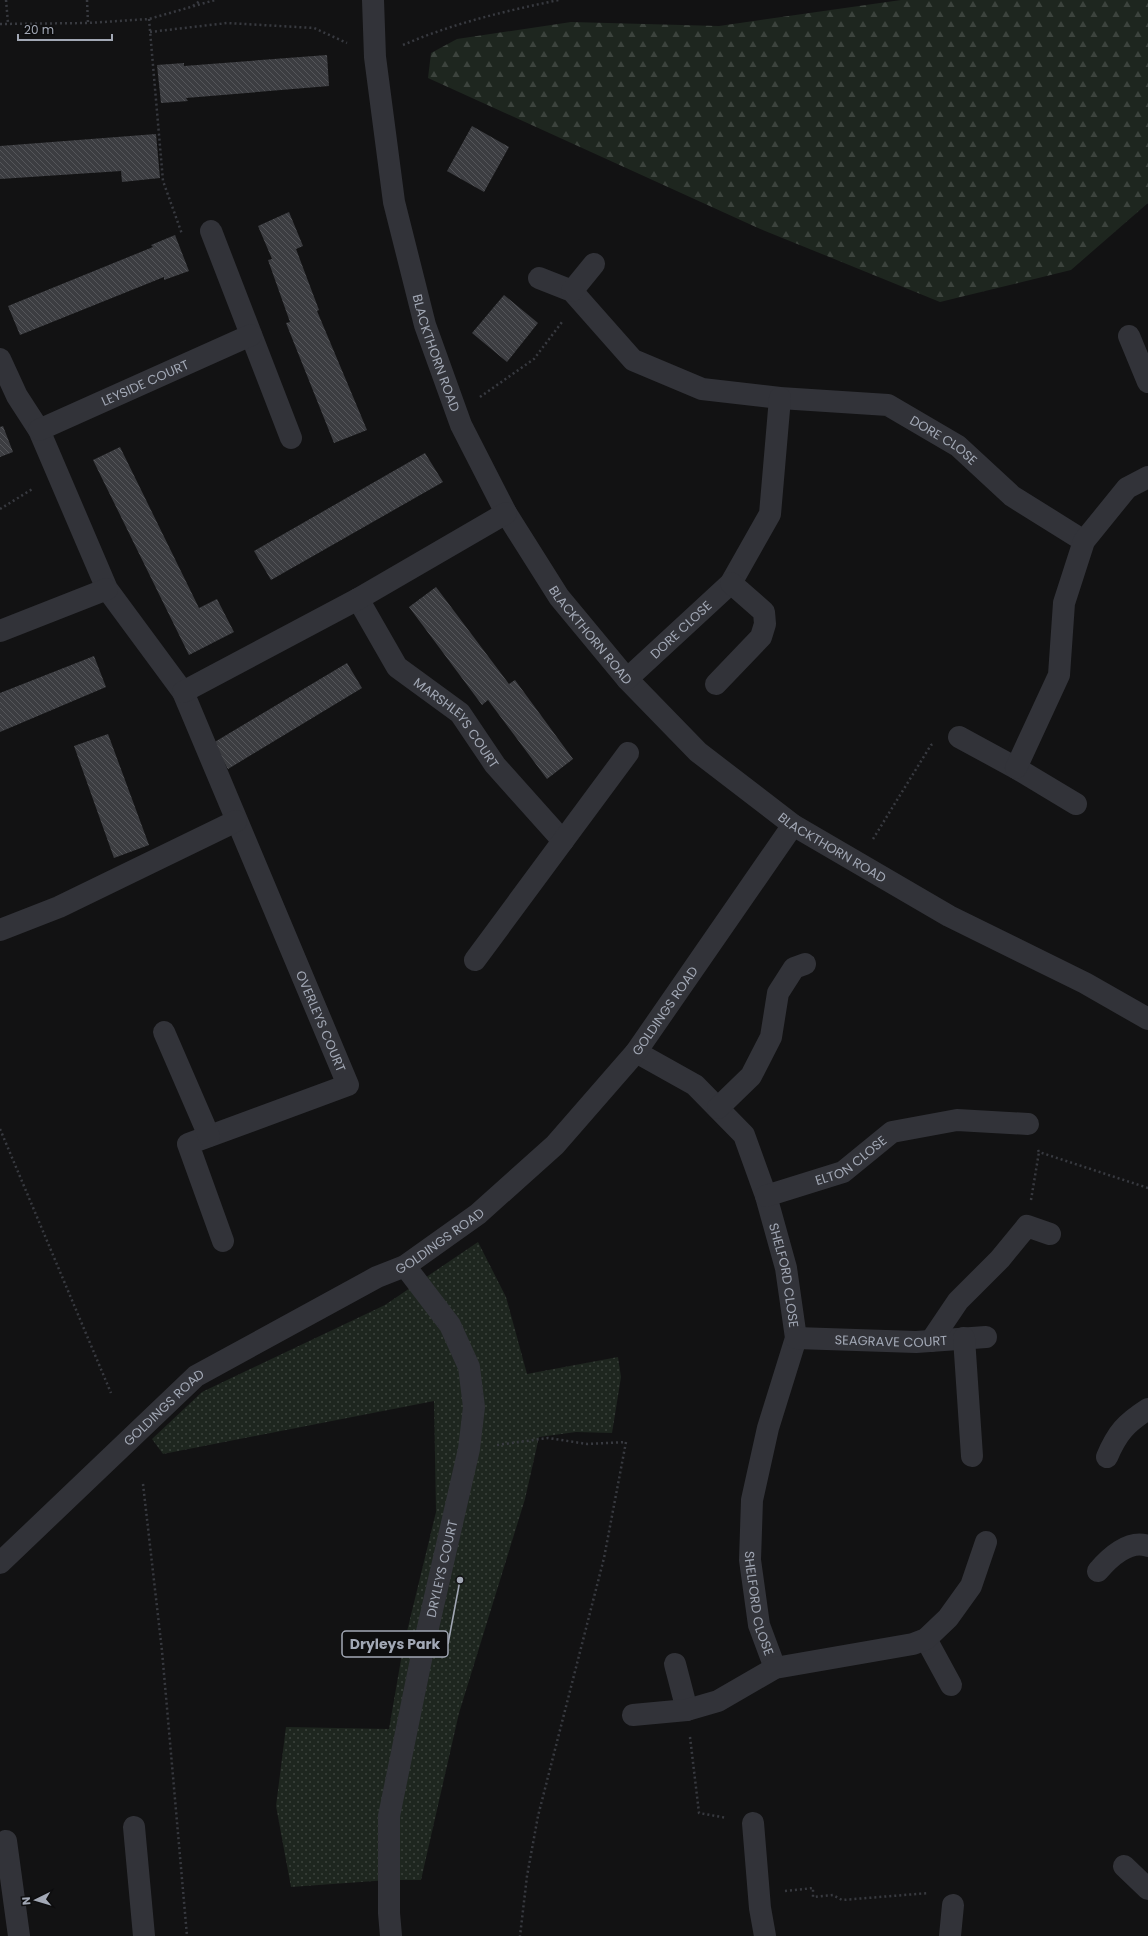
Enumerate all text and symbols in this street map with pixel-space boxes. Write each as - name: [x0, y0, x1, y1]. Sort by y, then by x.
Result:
- scale bar: [18, 16, 112, 42]
- text: 20 m: [24, 21, 54, 38]
- street label: BLACKTHORN ROAD: [408, 292, 465, 414]
- street label: LEYSIDE COURT: [98, 355, 192, 410]
- street label: DORE CLOSE: [906, 410, 982, 469]
- street label: BLACKTHORN ROAD: [544, 582, 637, 688]
- street label: DORE CLOSE: [646, 596, 716, 663]
- street label: MARSHLEYS COURT: [410, 673, 504, 772]
- street label: BLACKTHORN ROAD: [774, 808, 890, 887]
- street label: GOLDINGS ROAD: [627, 962, 702, 1059]
- street label: OVERLEYS COURT: [291, 967, 351, 1075]
- street label: ELTON CLOSE: [813, 1131, 890, 1190]
- street label: GOLDINGS ROAD: [392, 1203, 488, 1278]
- street label: SHELFORD CLOSE: [764, 1221, 804, 1329]
- street label: SEAGRAVE COURT: [834, 1330, 948, 1352]
- street label: GOLDINGS ROAD: [119, 1364, 207, 1450]
- street label: DRYLEYS COURT: [421, 1518, 462, 1619]
- street label: SHELFORD CLOSE: [740, 1550, 779, 1658]
- callout: Dryleys Park: [342, 1631, 448, 1657]
- text: Dryleys Park: [350, 1634, 440, 1654]
- north arrow: [16, 1880, 56, 1920]
- text: N: [18, 1896, 34, 1906]

